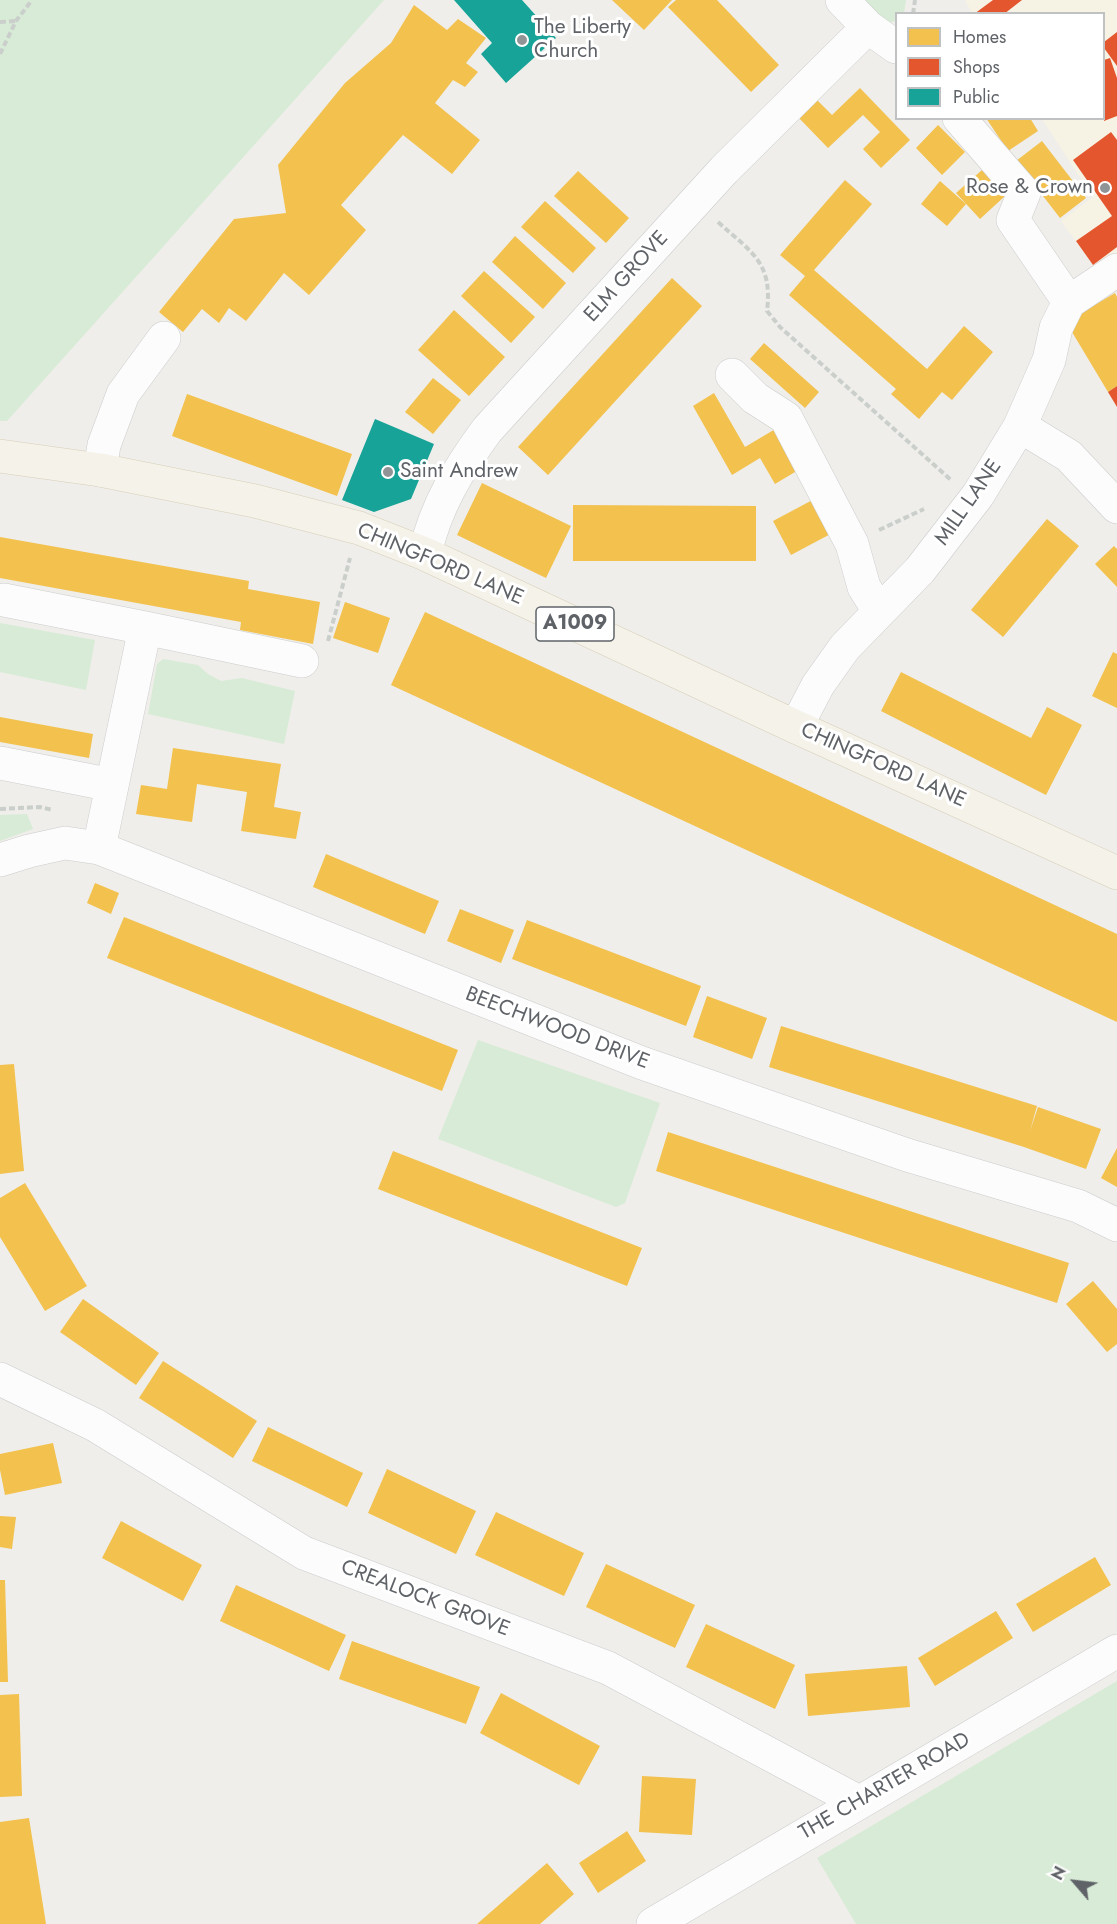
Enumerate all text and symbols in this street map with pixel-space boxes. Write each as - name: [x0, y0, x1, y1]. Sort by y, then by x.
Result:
- legend: [895, 12, 1105, 120]
- place label: The Liberty Church: [534, 15, 631, 65]
- text: Homes: [953, 24, 1006, 50]
- marker: The Liberty Church: [515, 33, 529, 47]
- text: Shops: [953, 54, 1000, 80]
- text: Public: [953, 84, 1000, 110]
- place label: Rose & Crown: [966, 175, 1093, 201]
- marker: Rose & Crown: [1098, 181, 1112, 195]
- street label: ELM GROVE: [580, 226, 674, 328]
- street label: MILL LANE: [930, 455, 1008, 551]
- place label: Saint Andrew: [400, 459, 518, 485]
- marker: Saint Andrew: [381, 465, 395, 479]
- street label: CHINGFORD LANE: [353, 519, 527, 611]
- road number: A1009: [536, 607, 614, 641]
- street label: CHINGFORD LANE: [796, 718, 970, 814]
- street label: BEECHWOOD DRIVE: [461, 982, 653, 1076]
- street label: CREALOCK GROVE: [337, 1555, 513, 1643]
- street label: THE CHARTER ROAD: [795, 1728, 975, 1846]
- north arrow: [1045, 1852, 1105, 1912]
- text: N: [1046, 1862, 1072, 1884]

